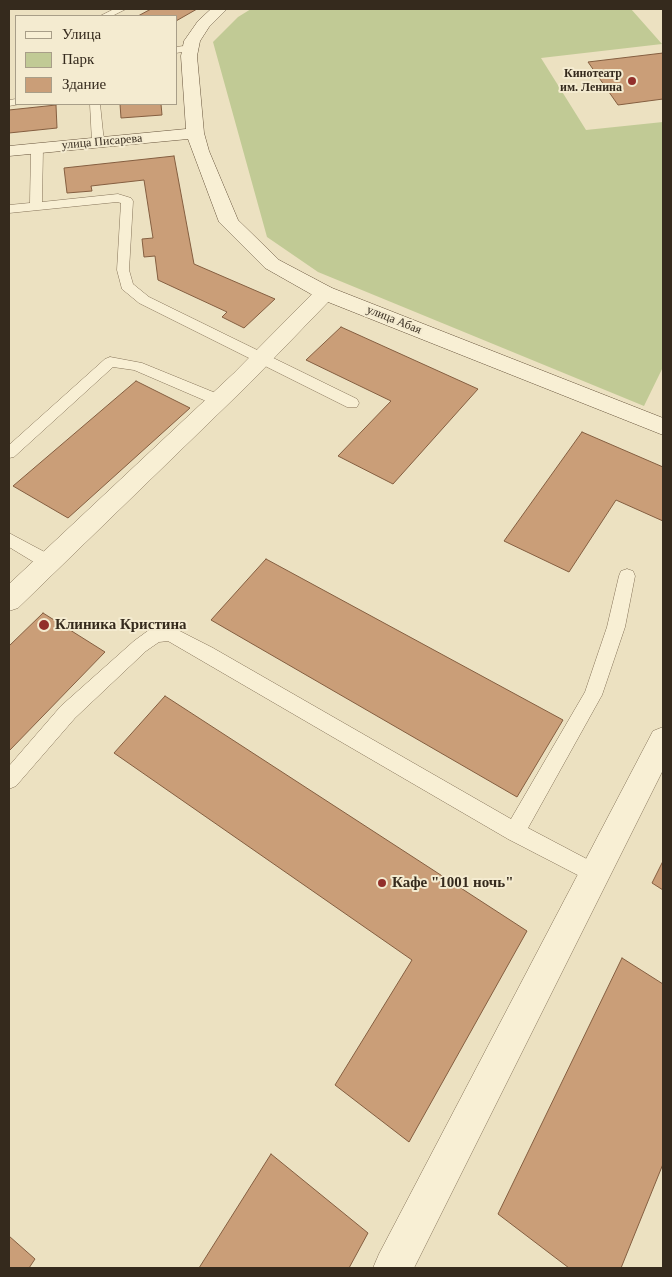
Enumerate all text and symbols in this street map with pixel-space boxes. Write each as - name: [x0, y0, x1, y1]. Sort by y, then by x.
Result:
- legend: [15, 15, 178, 105]
- text: Улица: [62, 26, 101, 42]
- text: Парк: [62, 51, 94, 67]
- place label: Кинотеатр им. Ленина: [560, 67, 622, 95]
- marker: Кинотеатр им. Ленина: [626, 75, 638, 87]
- text: Здание: [62, 76, 106, 92]
- street label: улица Писарева: [61, 131, 143, 153]
- street label: улица Абая: [365, 303, 423, 337]
- place label: Клиника Кристина: [55, 616, 187, 634]
- marker: Клиника Кристина: [37, 618, 51, 632]
- place label: Кафе "1001 ночь": [392, 874, 514, 892]
- marker: Кафе "1001 ночь": [376, 877, 388, 889]

